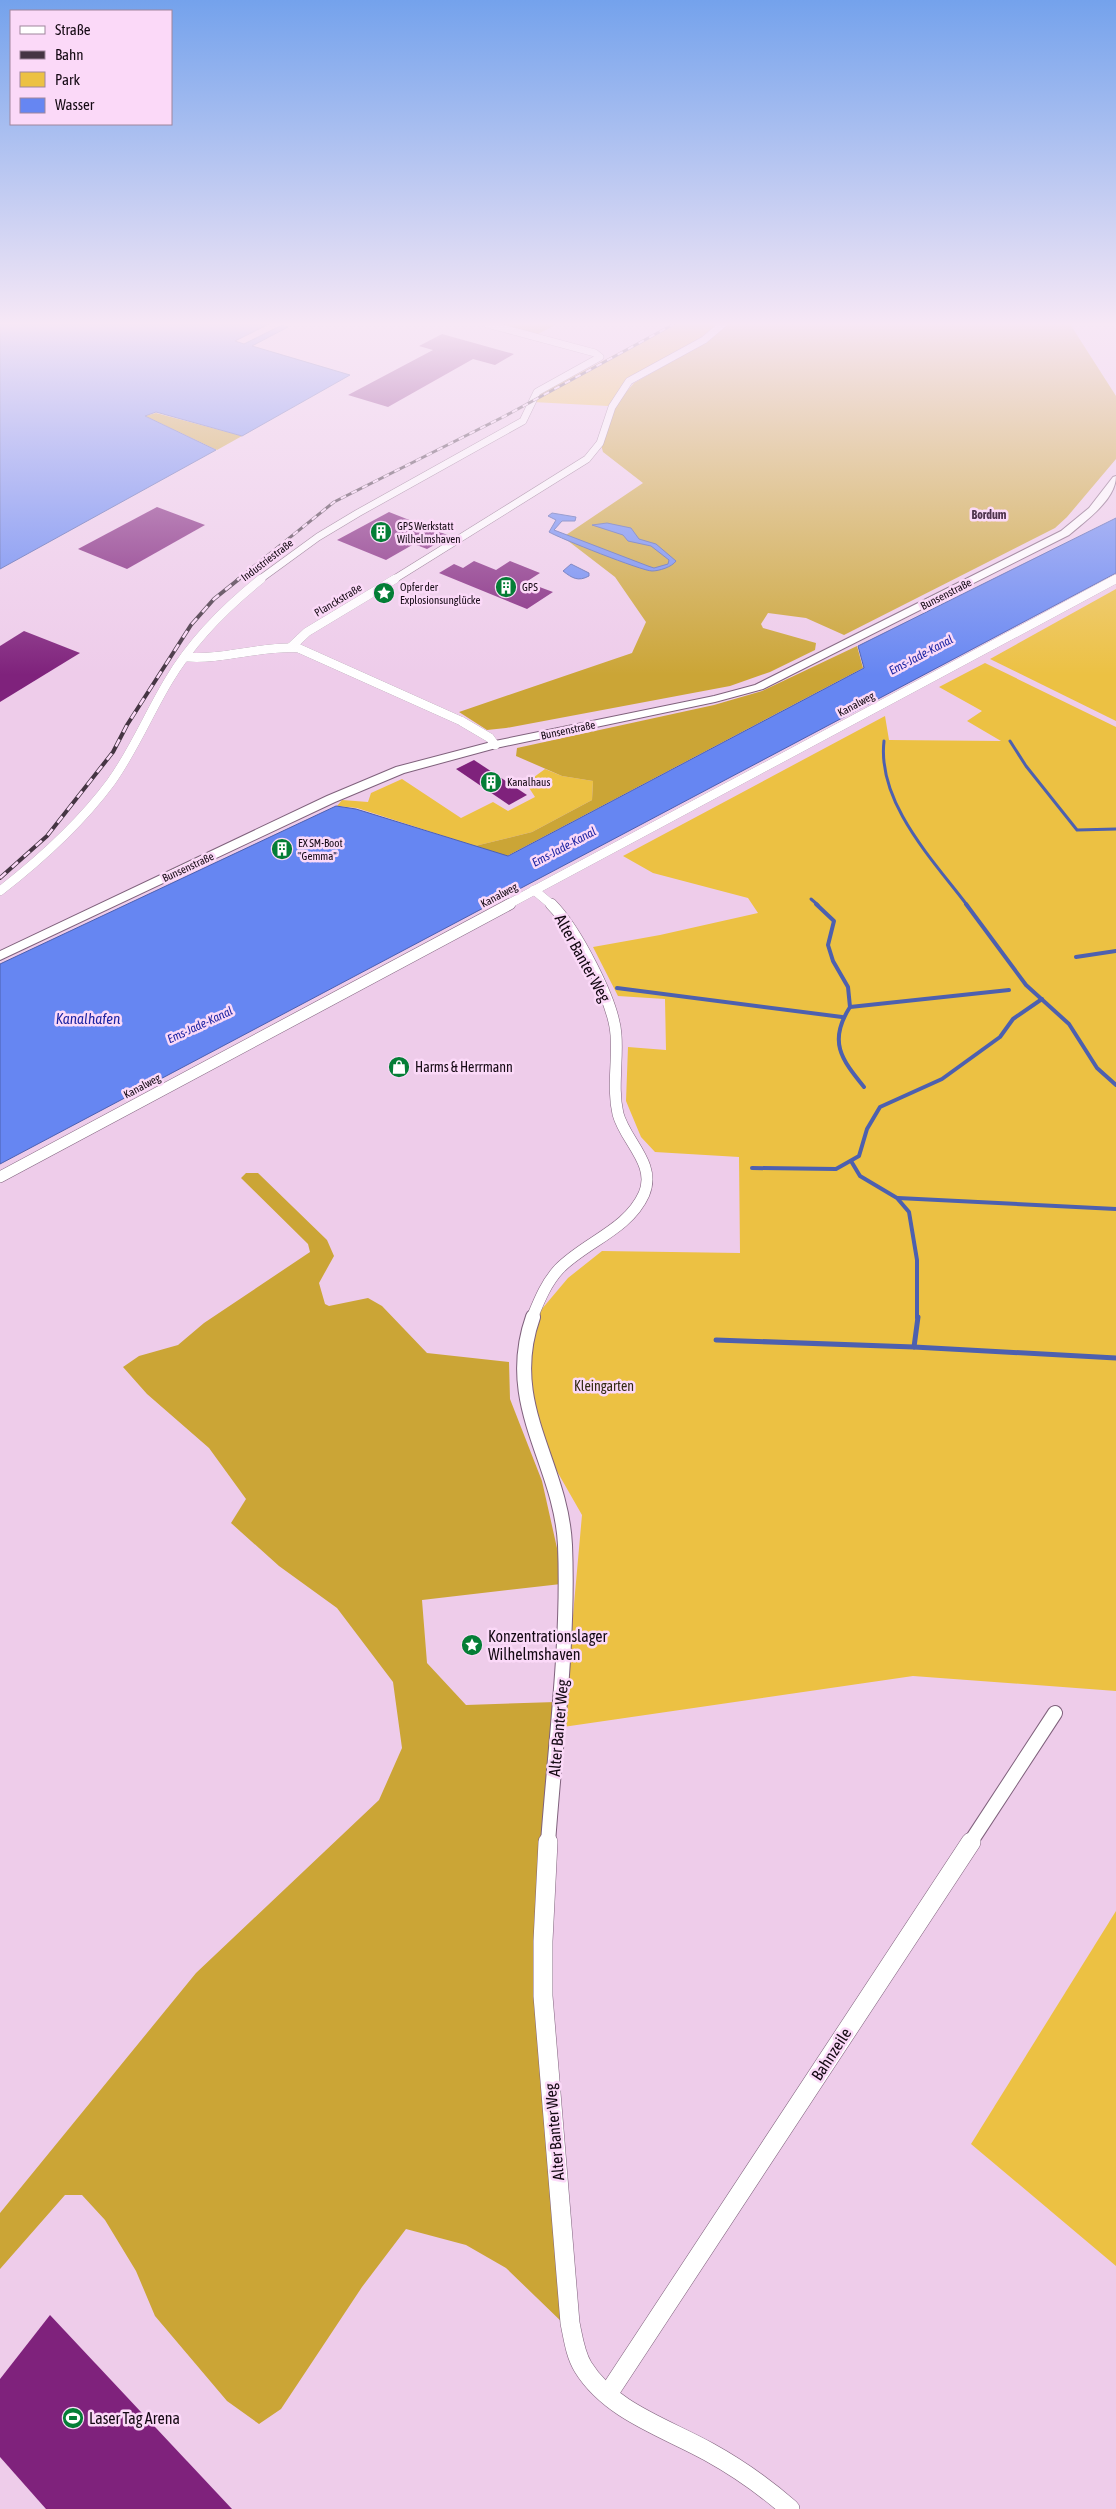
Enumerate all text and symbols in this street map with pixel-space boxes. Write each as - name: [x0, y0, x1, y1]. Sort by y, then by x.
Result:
- legend: [10, 10, 172, 125]
- text: Straße: [55, 21, 91, 38]
- text: Bahn: [55, 46, 84, 63]
- text: Park: [55, 71, 80, 88]
- text: Wasser: [55, 96, 95, 113]
- district label: Bordum: [972, 508, 1007, 522]
- building icon: GPS Werkstatt Wilhelmshaven: [369, 520, 393, 544]
- place label: GPS Werkstatt Wilhelmshaven: [397, 520, 461, 545]
- street label: Industriestraße: [239, 537, 295, 583]
- building icon: GPS: [494, 575, 518, 599]
- street label: Bunsenstraße: [919, 576, 973, 612]
- street label: Planckstraße: [312, 581, 364, 619]
- place icon: Opfer der Explosionsunglücke: [372, 581, 396, 605]
- place label: Opfer der Explosionsunglücke: [400, 581, 480, 606]
- place label: GPS: [522, 581, 538, 593]
- water label: Ems-Jade-Kanal: [887, 632, 955, 678]
- street label: Kanalweg: [836, 689, 877, 719]
- street label: Bunsenstraße: [540, 718, 596, 742]
- building icon: Kanalhaus: [479, 770, 503, 794]
- place label: Kanalhaus: [507, 776, 550, 788]
- water label: Ems-Jade-Kanal: [530, 824, 598, 870]
- building icon: EX SM-Boot "Gemma": [270, 837, 294, 861]
- place label: EX SM-Boot "Gemma": [298, 837, 343, 862]
- street label: Bunsenstraße: [160, 850, 216, 884]
- street label: Kanalweg: [479, 880, 520, 910]
- street label: Alter Banter Weg: [551, 911, 615, 1006]
- water label: Ems-Jade-Kanal: [165, 1004, 235, 1046]
- water label: Kanalhafen: [56, 1010, 120, 1027]
- shop icon: Harms & Herrmann: [387, 1055, 411, 1079]
- place label: Harms & Herrmann: [415, 1059, 513, 1075]
- street label: Kanalweg: [122, 1071, 163, 1101]
- park label: Kleingarten: [574, 1378, 634, 1394]
- place label: Konzentrationslager Wilhelmshaven: [488, 1627, 608, 1663]
- place icon: Konzentrationslager Wilhelmshaven: [460, 1633, 484, 1657]
- street label: Alter Banter Weg: [545, 1679, 572, 1777]
- street label: Bahnzeile: [808, 2025, 854, 2083]
- street label: Alter Banter Weg: [541, 2083, 568, 2181]
- sports icon: Laser Tag Arena: [61, 2406, 85, 2430]
- place label: Laser Tag Arena: [89, 2409, 180, 2428]

